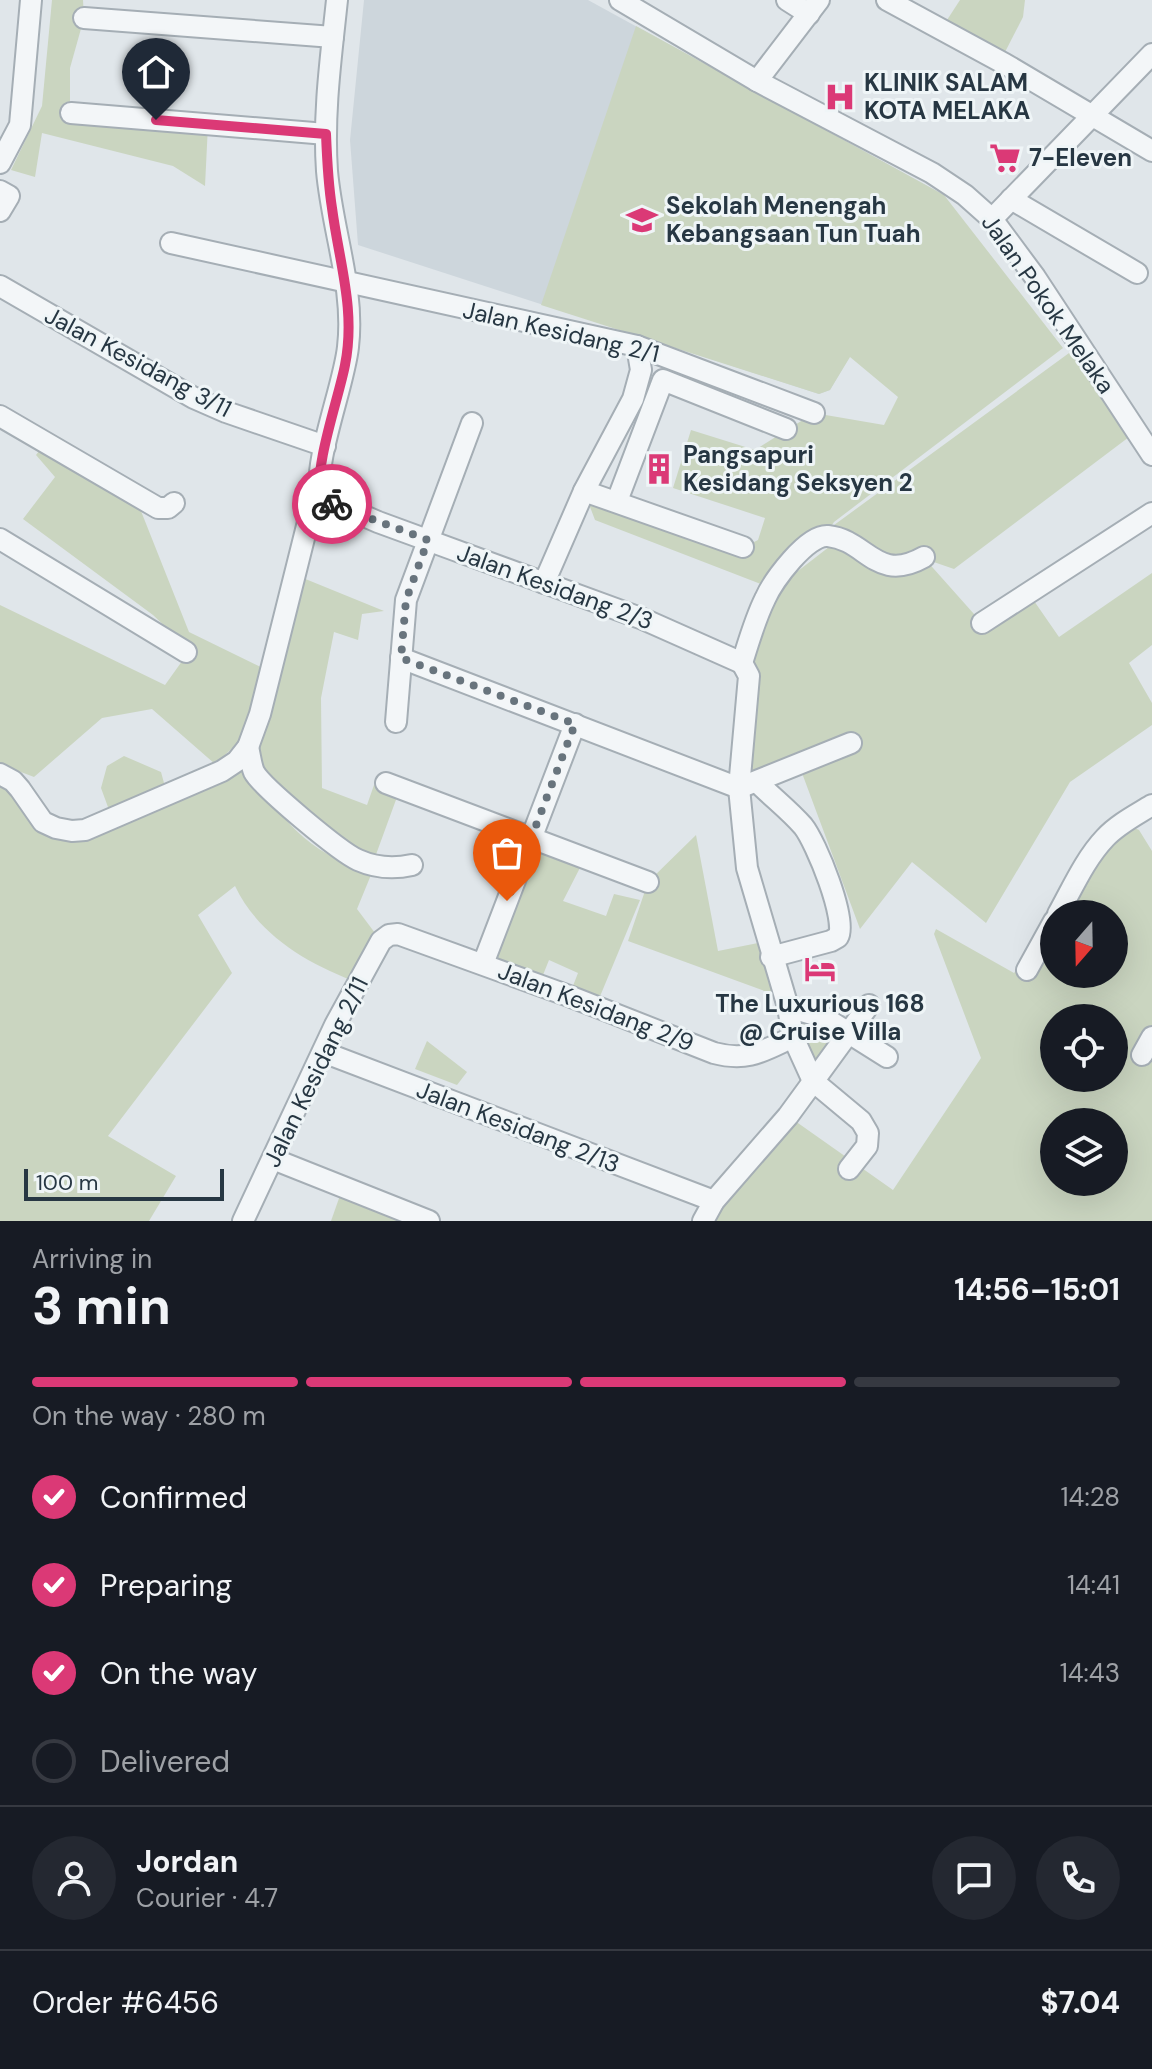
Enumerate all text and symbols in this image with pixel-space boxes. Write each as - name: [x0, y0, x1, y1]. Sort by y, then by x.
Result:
- pin: [122, 38, 190, 120]
- icon: home: [134, 50, 178, 94]
- place label: KLINIK SALAM KOTA MELAKA: [864, 67, 1030, 126]
- hospital icon: KLINIK SALAM KOTA MELAKA: [823, 80, 857, 114]
- supermarket icon: 7-Eleven: [988, 141, 1022, 175]
- place label: 7-Eleven: [1029, 142, 1132, 173]
- place label: Sekolah Menengah Kebangsaan Tun Tuah: [666, 190, 921, 249]
- school or university icon: Sekolah Menengah Kebangsaan Tun Tuah: [625, 203, 659, 237]
- street label: Jalan Pokok Melaka: [975, 208, 1122, 400]
- street label: Jalan Kesidang 2/1: [460, 294, 662, 369]
- street label: Jalan Kesidang 3/11: [39, 299, 237, 424]
- place label: Pangsapuri Kesidang Seksyen 2: [683, 439, 913, 498]
- building icon: Pangsapuri Kesidang Seksyen 2: [642, 452, 676, 486]
- courier: [292, 464, 372, 544]
- icon: bike: [310, 482, 354, 526]
- street label: Jalan Kesidang 2/3: [453, 537, 657, 636]
- pin: [473, 819, 541, 901]
- icon: bag: [485, 831, 529, 875]
- north arrow: [1040, 900, 1128, 988]
- map controls: [1040, 900, 1128, 1196]
- hotel icon: The Luxurious 168 @ Cruise Villa: [803, 952, 837, 986]
- street label: Jalan Kesidang 2/9: [494, 955, 699, 1058]
- street label: Jalan Kesidang 2/11: [256, 971, 375, 1172]
- place label: The Luxurious 168 @ Cruise Villa: [715, 988, 925, 1047]
- button: locate: [1040, 1004, 1128, 1092]
- street label: Jalan Kesidang 2/13: [412, 1074, 624, 1180]
- button: layers: [1040, 1108, 1128, 1196]
- scale bar: [24, 1165, 224, 1201]
- text: 100 m: [36, 1168, 98, 1197]
- text: Arriving in: [32, 1242, 152, 1276]
- text: 14:56–15:01: [954, 1270, 1120, 1309]
- text: 3 min: [32, 1272, 171, 1340]
- text: On the way · 280 m: [32, 1399, 266, 1433]
- icon: check: [32, 1475, 76, 1519]
- text: Confirmed: [100, 1478, 247, 1517]
- text: 14:28: [1061, 1480, 1120, 1514]
- icon: check: [32, 1563, 76, 1607]
- text: Preparing: [100, 1566, 232, 1605]
- text: 14:41: [1067, 1568, 1120, 1602]
- icon: check: [32, 1651, 76, 1695]
- text: On the way: [100, 1654, 257, 1693]
- text: 14:43: [1060, 1656, 1120, 1690]
- text: Delivered: [100, 1742, 230, 1781]
- button: person: [32, 1836, 116, 1920]
- button: chat: [932, 1836, 1016, 1920]
- button: phone: [1036, 1836, 1120, 1920]
- text: Jordan: [136, 1842, 238, 1881]
- text: Courier · 4.7: [136, 1881, 278, 1915]
- text: Order #6456: [32, 1983, 219, 2022]
- text: $7.04: [1041, 1983, 1120, 2022]

